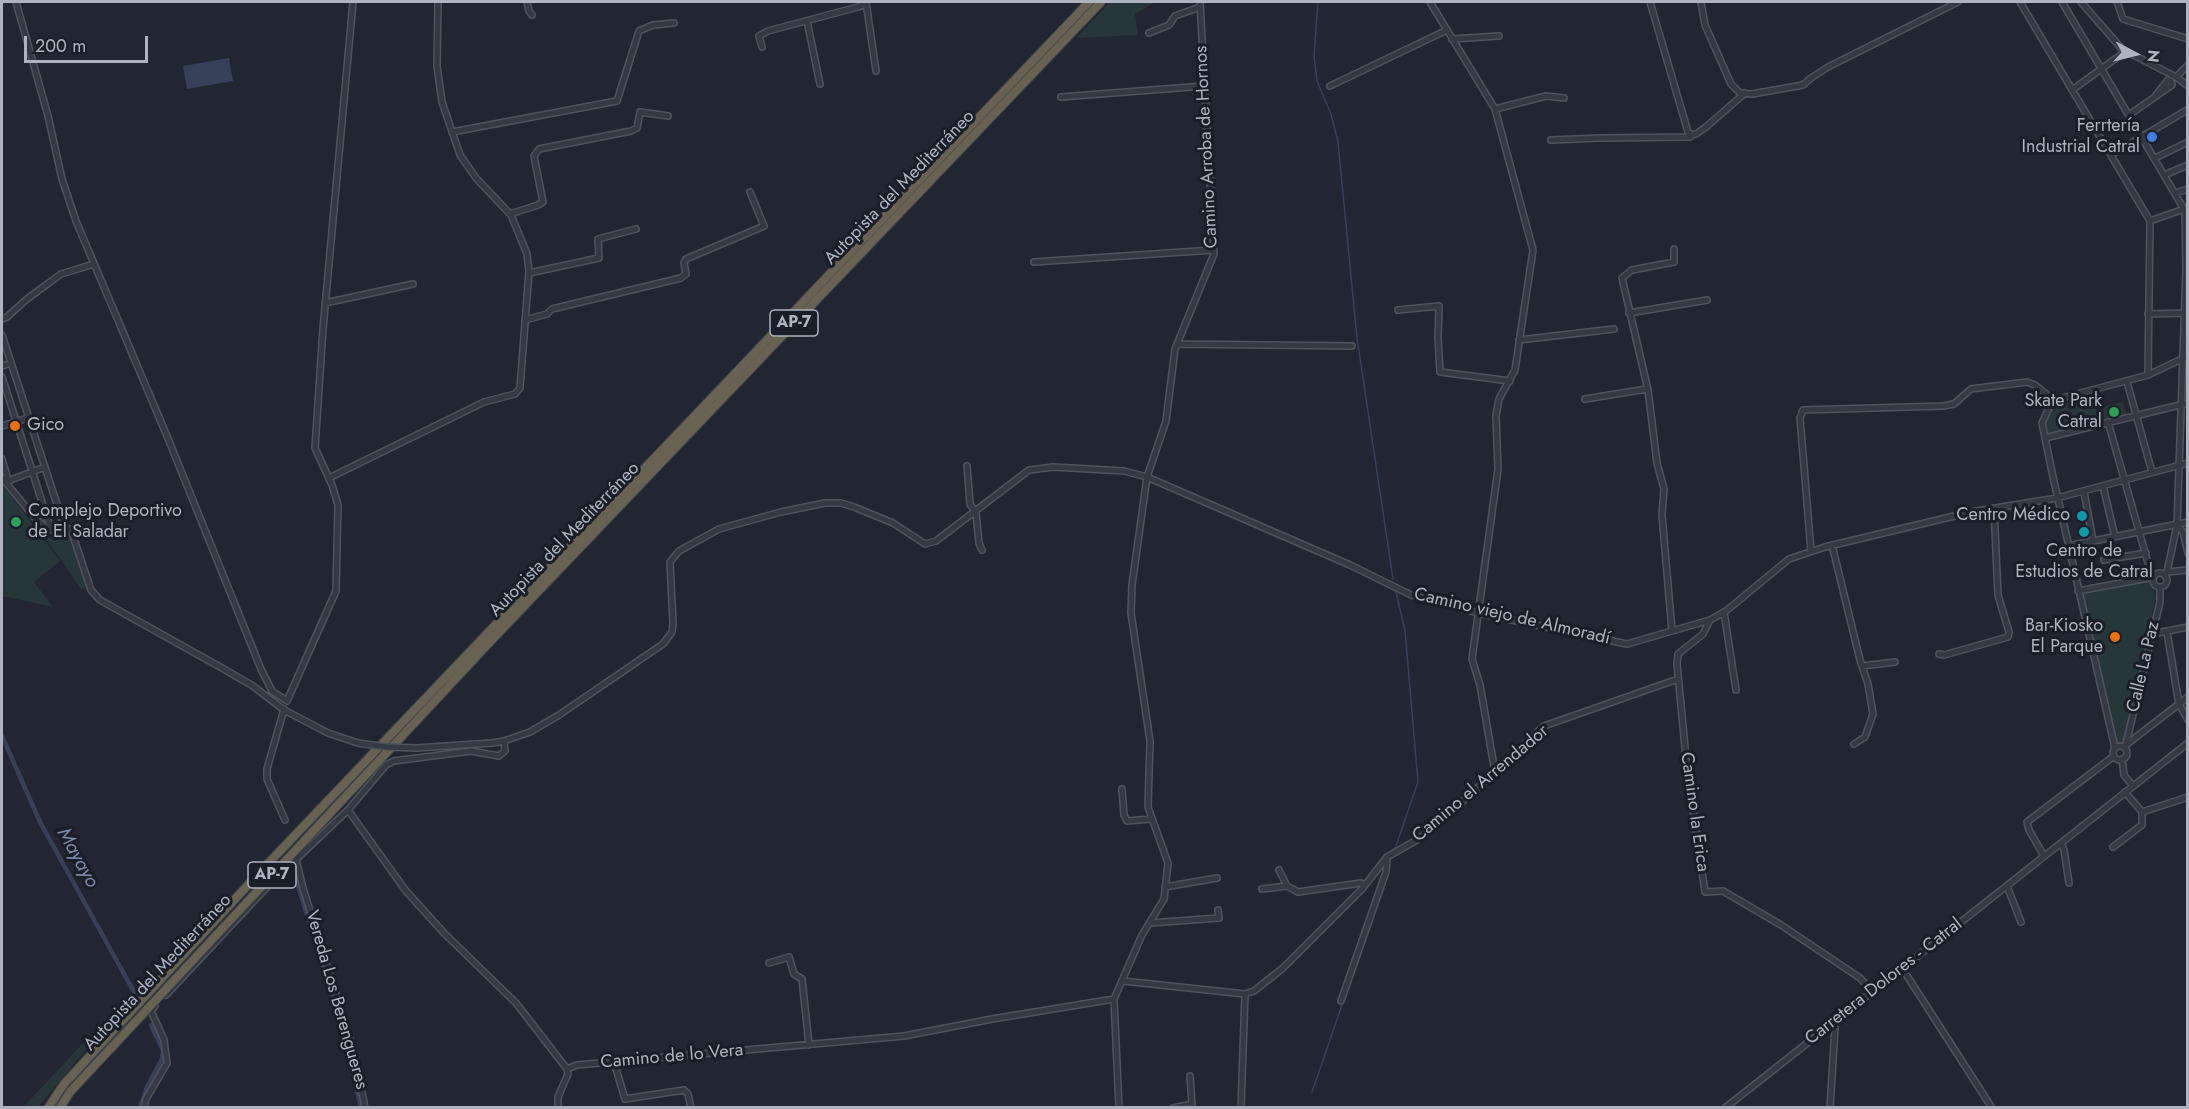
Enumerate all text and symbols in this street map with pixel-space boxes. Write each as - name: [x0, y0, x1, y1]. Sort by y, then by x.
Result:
- scale bar: [27, 24, 152, 62]
- north arrow: [2105, 24, 2165, 84]
- text: 200 m: [35, 33, 86, 59]
- street label: Camino Arroba de Hornos: [1191, 45, 1223, 249]
- text: N: [2141, 49, 2166, 64]
- street label: Autopista del Mediterráneo: [820, 106, 980, 270]
- place label: Ferrtería Industrial Catral: [2022, 116, 2140, 158]
- marker: Ferrtería Industrial Catral: [2145, 130, 2159, 144]
- road number: AP-7: [770, 310, 818, 336]
- place label: Skate Park Catral: [2024, 391, 2102, 434]
- marker: Skate Park Catral: [2107, 405, 2121, 419]
- place label: Gico: [27, 415, 64, 437]
- marker: Gico: [8, 419, 22, 433]
- street label: Autopista del Mediterráneo: [485, 458, 645, 622]
- place label: Complejo Deportivo de El Saladar: [28, 501, 182, 544]
- place label: Centro Médico: [1956, 505, 2070, 527]
- marker: Centro Médico: [2075, 509, 2089, 523]
- marker: Complejo Deportivo de El Saladar: [9, 515, 23, 529]
- marker: Centro de Estudios de Catral: [2077, 525, 2091, 539]
- place label: Centro de Estudios de Catral: [2015, 541, 2153, 584]
- street label: Camino viejo de Almoradí: [1412, 584, 1612, 650]
- place label: Bar-Kiosko El Parque: [2025, 616, 2103, 658]
- street label: Calle La Paz: [2123, 620, 2165, 714]
- marker: Bar-Kiosko El Parque: [2108, 630, 2122, 644]
- street label: Camino el Arrendador: [1409, 721, 1553, 847]
- street label: Camino la Erica: [1675, 751, 1713, 873]
- water label: Mayayo: [51, 824, 103, 892]
- road number: AP-7: [248, 862, 296, 888]
- street label: Autopista del Mediterráneo: [80, 890, 236, 1056]
- street label: Vereda Los Berengueres: [300, 908, 372, 1092]
- street label: Carretera Dolores - Catral: [1801, 914, 1967, 1050]
- street label: Camino de lo Vera: [600, 1040, 744, 1074]

